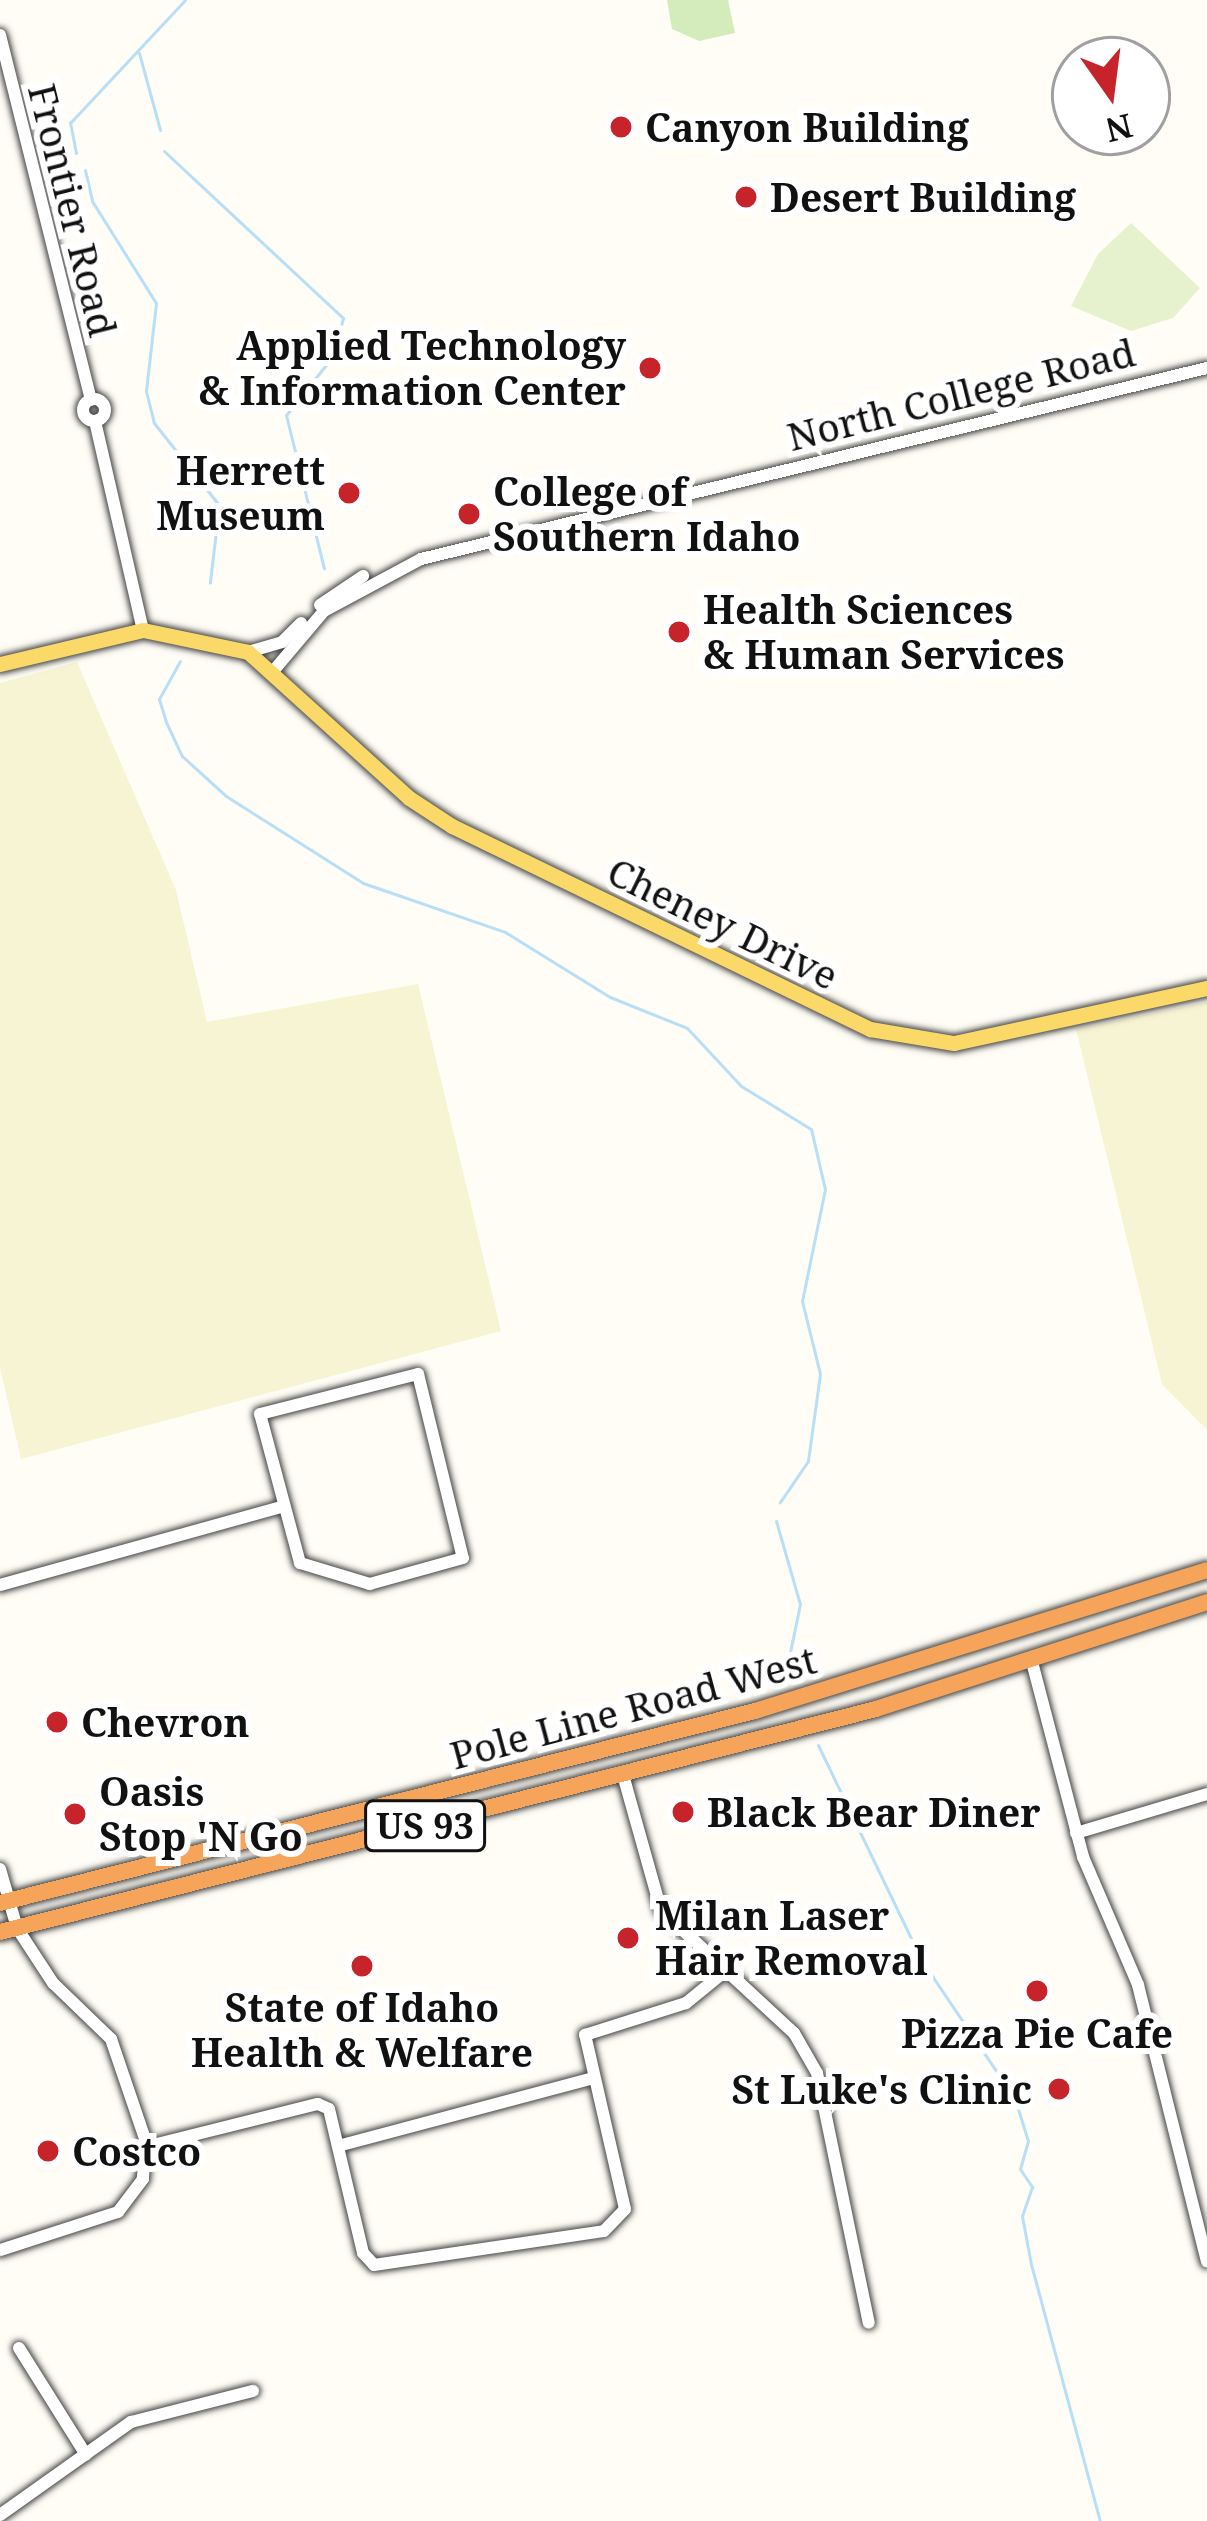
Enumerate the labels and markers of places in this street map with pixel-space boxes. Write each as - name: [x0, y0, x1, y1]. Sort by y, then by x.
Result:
- place label: Canyon Building: [645, 104, 969, 150]
- marker: Canyon Building: [608, 114, 634, 140]
- place label: Desert Building: [770, 174, 1076, 220]
- marker: Desert Building: [733, 184, 759, 210]
- place label: Applied Technology & Information Center: [198, 323, 626, 414]
- marker: Applied Technology & Information Center: [637, 355, 663, 381]
- place label: Herrett Museum: [156, 448, 325, 539]
- place label: College of Southern Idaho: [493, 469, 801, 560]
- marker: Herrett Museum: [336, 480, 362, 506]
- marker: College of Southern Idaho: [456, 501, 482, 527]
- place label: Health Sciences & Human Services: [703, 587, 1065, 678]
- marker: Health Sciences & Human Services: [666, 619, 692, 645]
- place label: Chevron: [81, 1699, 249, 1745]
- marker: Chevron: [44, 1709, 70, 1735]
- place label: Oasis Stop 'N Go: [99, 1769, 303, 1860]
- place label: Black Bear Diner: [707, 1789, 1041, 1835]
- marker: Black Bear Diner: [670, 1799, 696, 1825]
- marker: Oasis Stop 'N Go: [62, 1801, 88, 1827]
- place label: Milan Laser Hair Removal: [655, 1893, 928, 1984]
- marker: Milan Laser Hair Removal: [612, 1922, 644, 1954]
- marker: State of Idaho Health & Welfare: [349, 1953, 375, 1979]
- marker: Pizza Pie Cafe: [1024, 1978, 1050, 2004]
- place label: State of Idaho Health & Welfare: [191, 1985, 533, 2076]
- place label: Pizza Pie Cafe: [901, 2010, 1173, 2056]
- place label: St Luke's Clinic: [732, 2066, 1032, 2112]
- marker: St Luke's Clinic: [1043, 2073, 1075, 2105]
- place label: Costco: [72, 2128, 201, 2174]
- marker: Costco: [35, 2138, 61, 2164]

